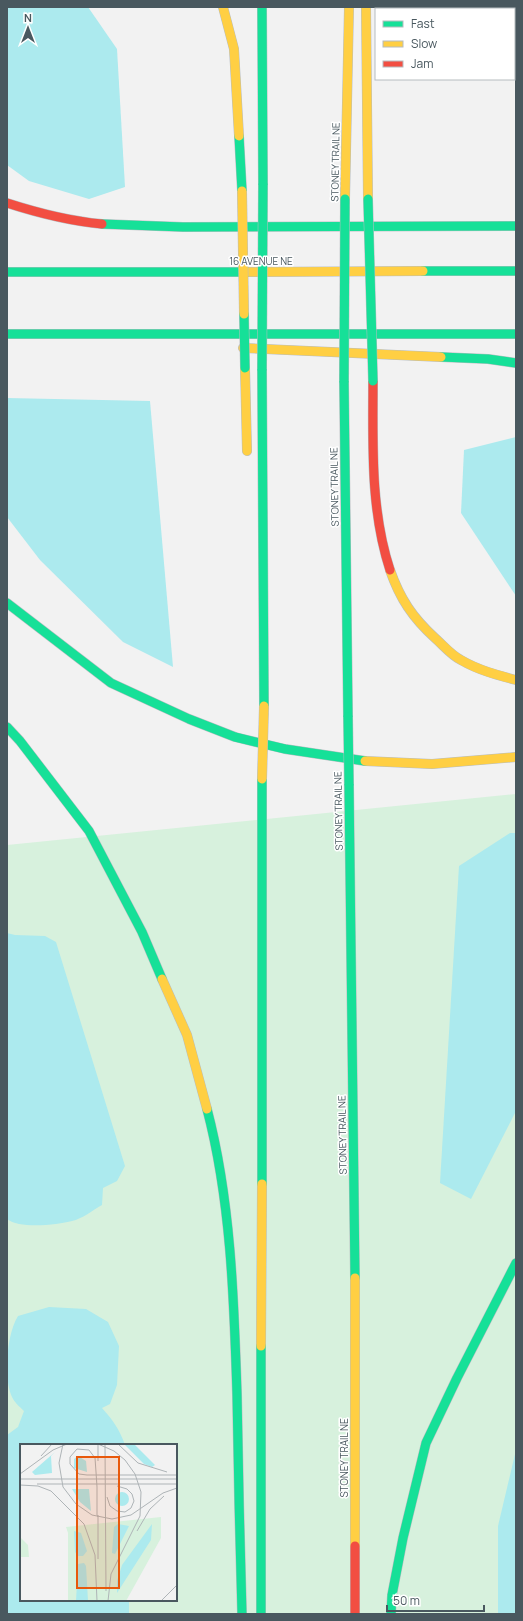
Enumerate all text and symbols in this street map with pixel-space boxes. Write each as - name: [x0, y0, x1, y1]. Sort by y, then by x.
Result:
- north arrow: [8, 8, 48, 48]
- legend: [375, 8, 515, 80]
- text: N: [24, 10, 32, 25]
- text: Fast: [411, 15, 435, 32]
- text: Slow: [411, 35, 437, 52]
- text: Jam: [411, 55, 433, 72]
- street label: STONEY TRAIL NE: [327, 122, 343, 202]
- street label: 16 AVENUE NE: [229, 254, 293, 268]
- street label: STONEY TRAIL NE: [326, 447, 342, 527]
- street label: STONEY TRAIL NE: [330, 771, 346, 851]
- street label: STONEY TRAIL NE: [334, 1095, 350, 1175]
- street label: STONEY TRAIL NE: [337, 1418, 351, 1498]
- inset map: [20, 1444, 177, 1601]
- scale bar: [387, 1587, 484, 1613]
- text: 50 m: [393, 1592, 420, 1609]

